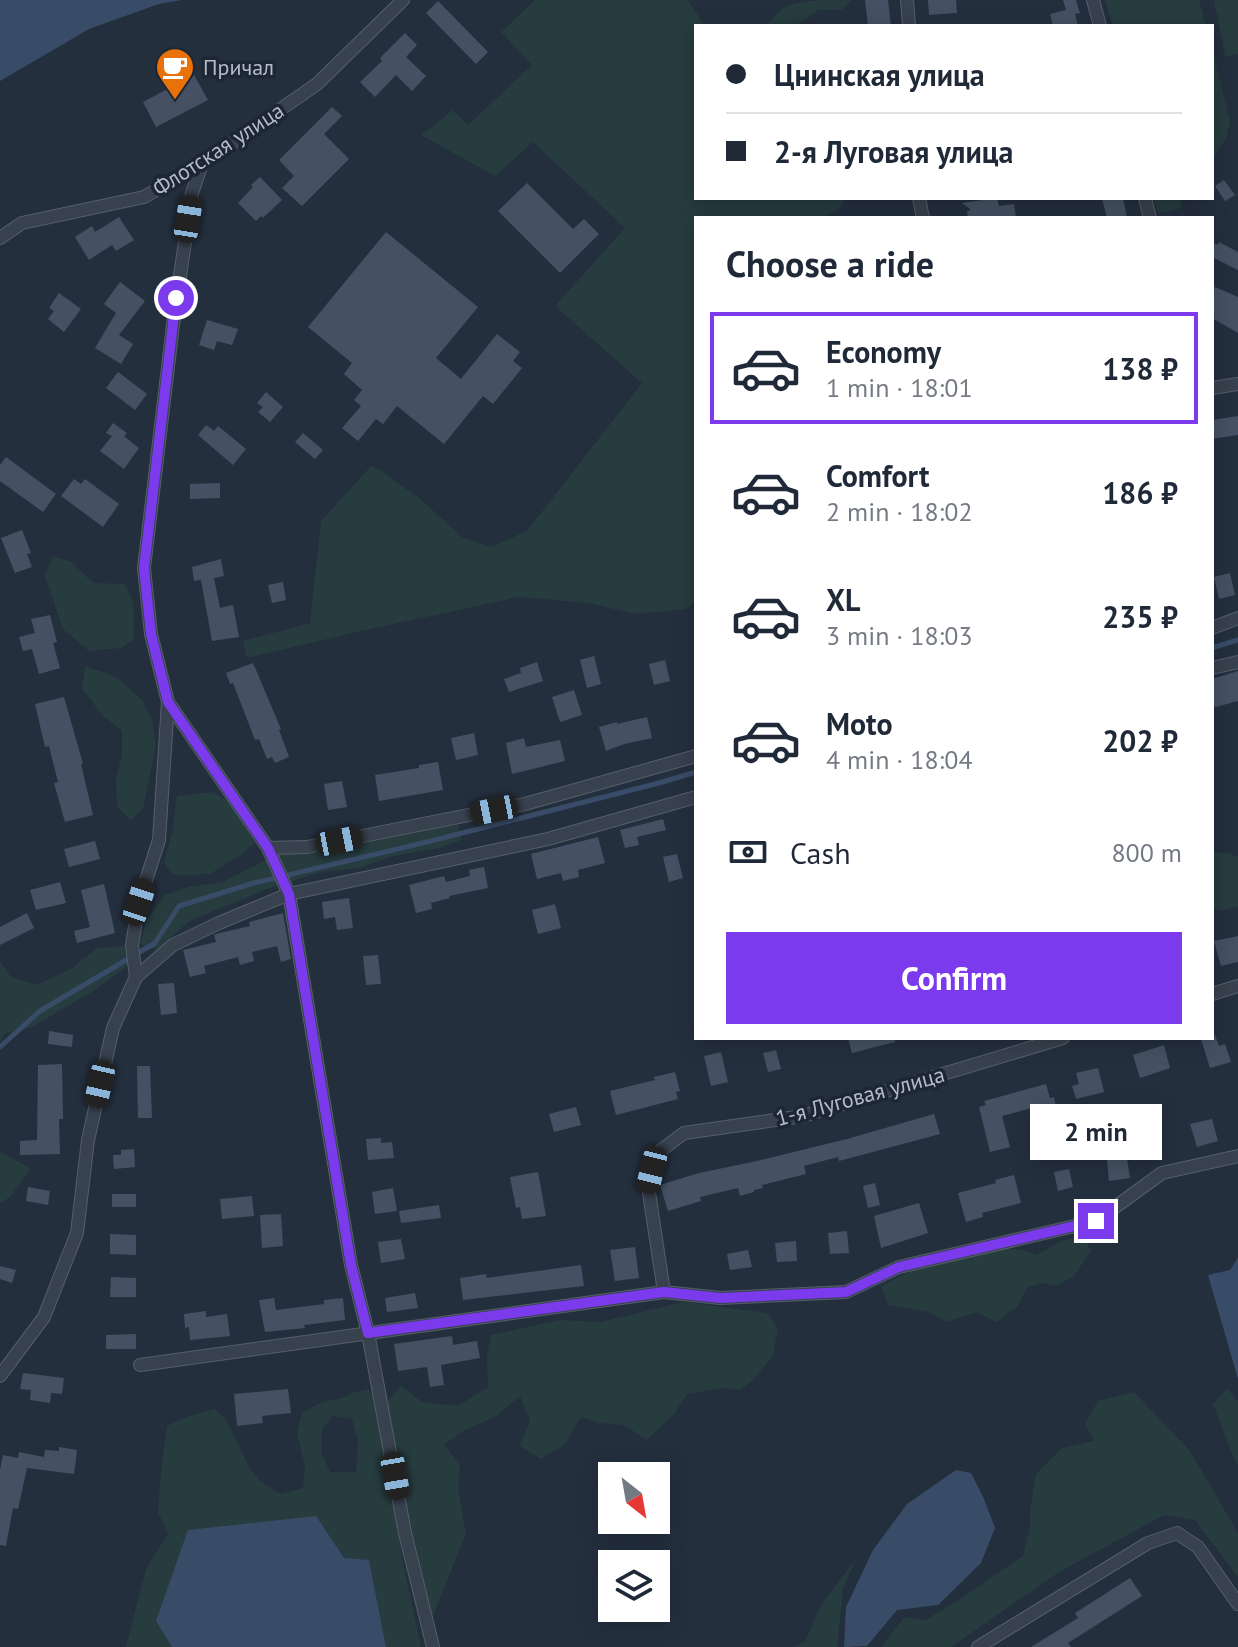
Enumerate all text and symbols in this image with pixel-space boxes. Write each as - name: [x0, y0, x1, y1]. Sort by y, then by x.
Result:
- cafe icon: Причал: [154, 46, 196, 101]
- place label: Причал: [203, 53, 274, 81]
- text: Цнинская улица: [774, 55, 985, 94]
- street label: Флотская улица: [147, 96, 289, 202]
- text: 2-я Луговая улица: [774, 132, 1013, 171]
- car: [172, 193, 204, 245]
- text: Choose a ride: [726, 240, 934, 287]
- route start: [158, 280, 194, 316]
- icon: car: [730, 332, 802, 404]
- text: Economy: [826, 332, 941, 371]
- text: 138 ₽: [1102, 349, 1178, 388]
- text: 1 min · 18:01: [826, 371, 973, 404]
- icon: car: [730, 456, 802, 528]
- text: Comfort: [826, 456, 929, 495]
- text: 186 ₽: [1102, 473, 1178, 512]
- text: 2 min · 18:02: [826, 495, 973, 528]
- icon: car: [730, 580, 802, 652]
- text: XL: [826, 580, 860, 619]
- text: 235 ₽: [1102, 597, 1178, 636]
- text: 3 min · 18:03: [826, 619, 973, 652]
- icon: car: [730, 704, 802, 776]
- text: Moto: [826, 704, 893, 743]
- text: 202 ₽: [1102, 721, 1178, 760]
- text: 4 min · 18:04: [826, 743, 973, 776]
- car: [468, 794, 520, 826]
- car: [313, 825, 365, 857]
- icon: cash: [726, 830, 770, 874]
- text: Cash: [790, 833, 851, 872]
- text: 800 m: [1111, 836, 1182, 869]
- car: [120, 875, 158, 929]
- button: Confirm: [726, 932, 1182, 1024]
- car: [83, 1058, 117, 1110]
- street label: 1-я Луговая улица: [772, 1060, 948, 1132]
- callout: 2 min: [1030, 1105, 1162, 1161]
- text: 2 min: [1064, 1115, 1128, 1148]
- car: [635, 1144, 669, 1196]
- route end: [1078, 1203, 1114, 1239]
- car: [379, 1450, 411, 1502]
- north arrow: [598, 1462, 670, 1534]
- map controls: [598, 1462, 670, 1622]
- button: layers: [598, 1550, 670, 1622]

